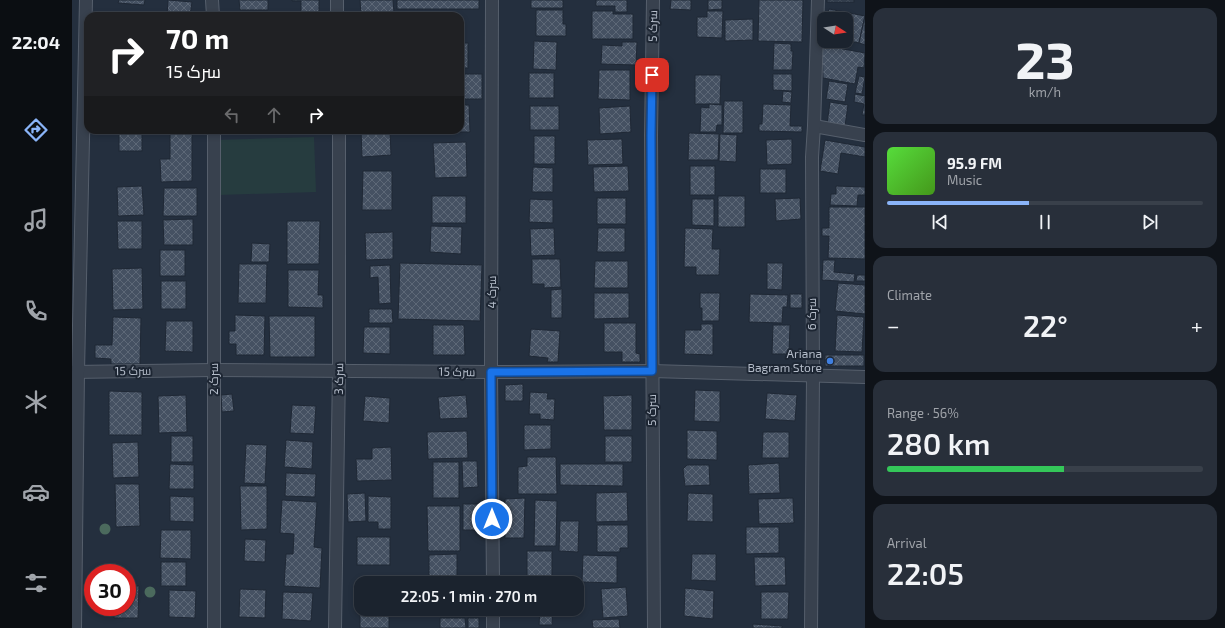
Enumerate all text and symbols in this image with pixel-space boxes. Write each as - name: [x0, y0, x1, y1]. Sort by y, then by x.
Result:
- street label: سرک 5: [645, 10, 660, 42]
- north arrow: [817, 12, 853, 48]
- map controls: [817, 12, 853, 48]
- text: 70 m: [166, 21, 229, 55]
- text: 23: [1015, 27, 1075, 89]
- icon: right: [100, 28, 152, 80]
- text: 22:04: [12, 31, 60, 53]
- pin: [635, 58, 669, 92]
- text: سرک 15: [166, 60, 221, 82]
- icon: arrive: [641, 64, 663, 86]
- text: km/h: [1029, 84, 1061, 100]
- icon: left: [221, 104, 243, 126]
- icon: ahead: [263, 104, 285, 126]
- icon: right: [305, 104, 327, 126]
- icon: directions: [22, 116, 50, 144]
- text: 95.9 FM: [947, 154, 1002, 172]
- text: Music: [947, 172, 982, 188]
- icon: music: [22, 206, 50, 234]
- icon: previous: [929, 211, 951, 233]
- icon: pause: [1034, 211, 1056, 233]
- icon: next: [1139, 211, 1161, 233]
- street label: سرک 4: [484, 276, 499, 308]
- text: Climate: [887, 287, 932, 303]
- icon: phone: [22, 297, 50, 325]
- street label: سرک 6: [804, 298, 819, 330]
- text: 22°: [1023, 307, 1068, 343]
- text: −: [887, 312, 900, 338]
- text: +: [1191, 312, 1203, 338]
- place label: Ariana Bagram Store: [748, 346, 822, 374]
- marker: Ariana Bagram Store: [825, 356, 835, 366]
- street label: سرک 15: [115, 363, 151, 378]
- street label: سرک 2: [206, 363, 221, 395]
- street label: سرک 3: [331, 363, 346, 395]
- street label: سرک 15: [439, 364, 475, 379]
- icon: climate: [22, 388, 50, 416]
- street label: سرک 5: [644, 394, 659, 426]
- text: Range · 56%: [887, 405, 959, 421]
- text: 280 km: [887, 425, 990, 461]
- icon: car: [22, 478, 50, 506]
- position arrow: [471, 498, 513, 540]
- text: Arrival: [887, 535, 927, 551]
- text: 22:05: [887, 555, 964, 591]
- speed limit sign: 30: [84, 564, 136, 616]
- icon: filters: [22, 569, 50, 597]
- text: 22:05 · 1 min · 270 m: [401, 587, 537, 605]

